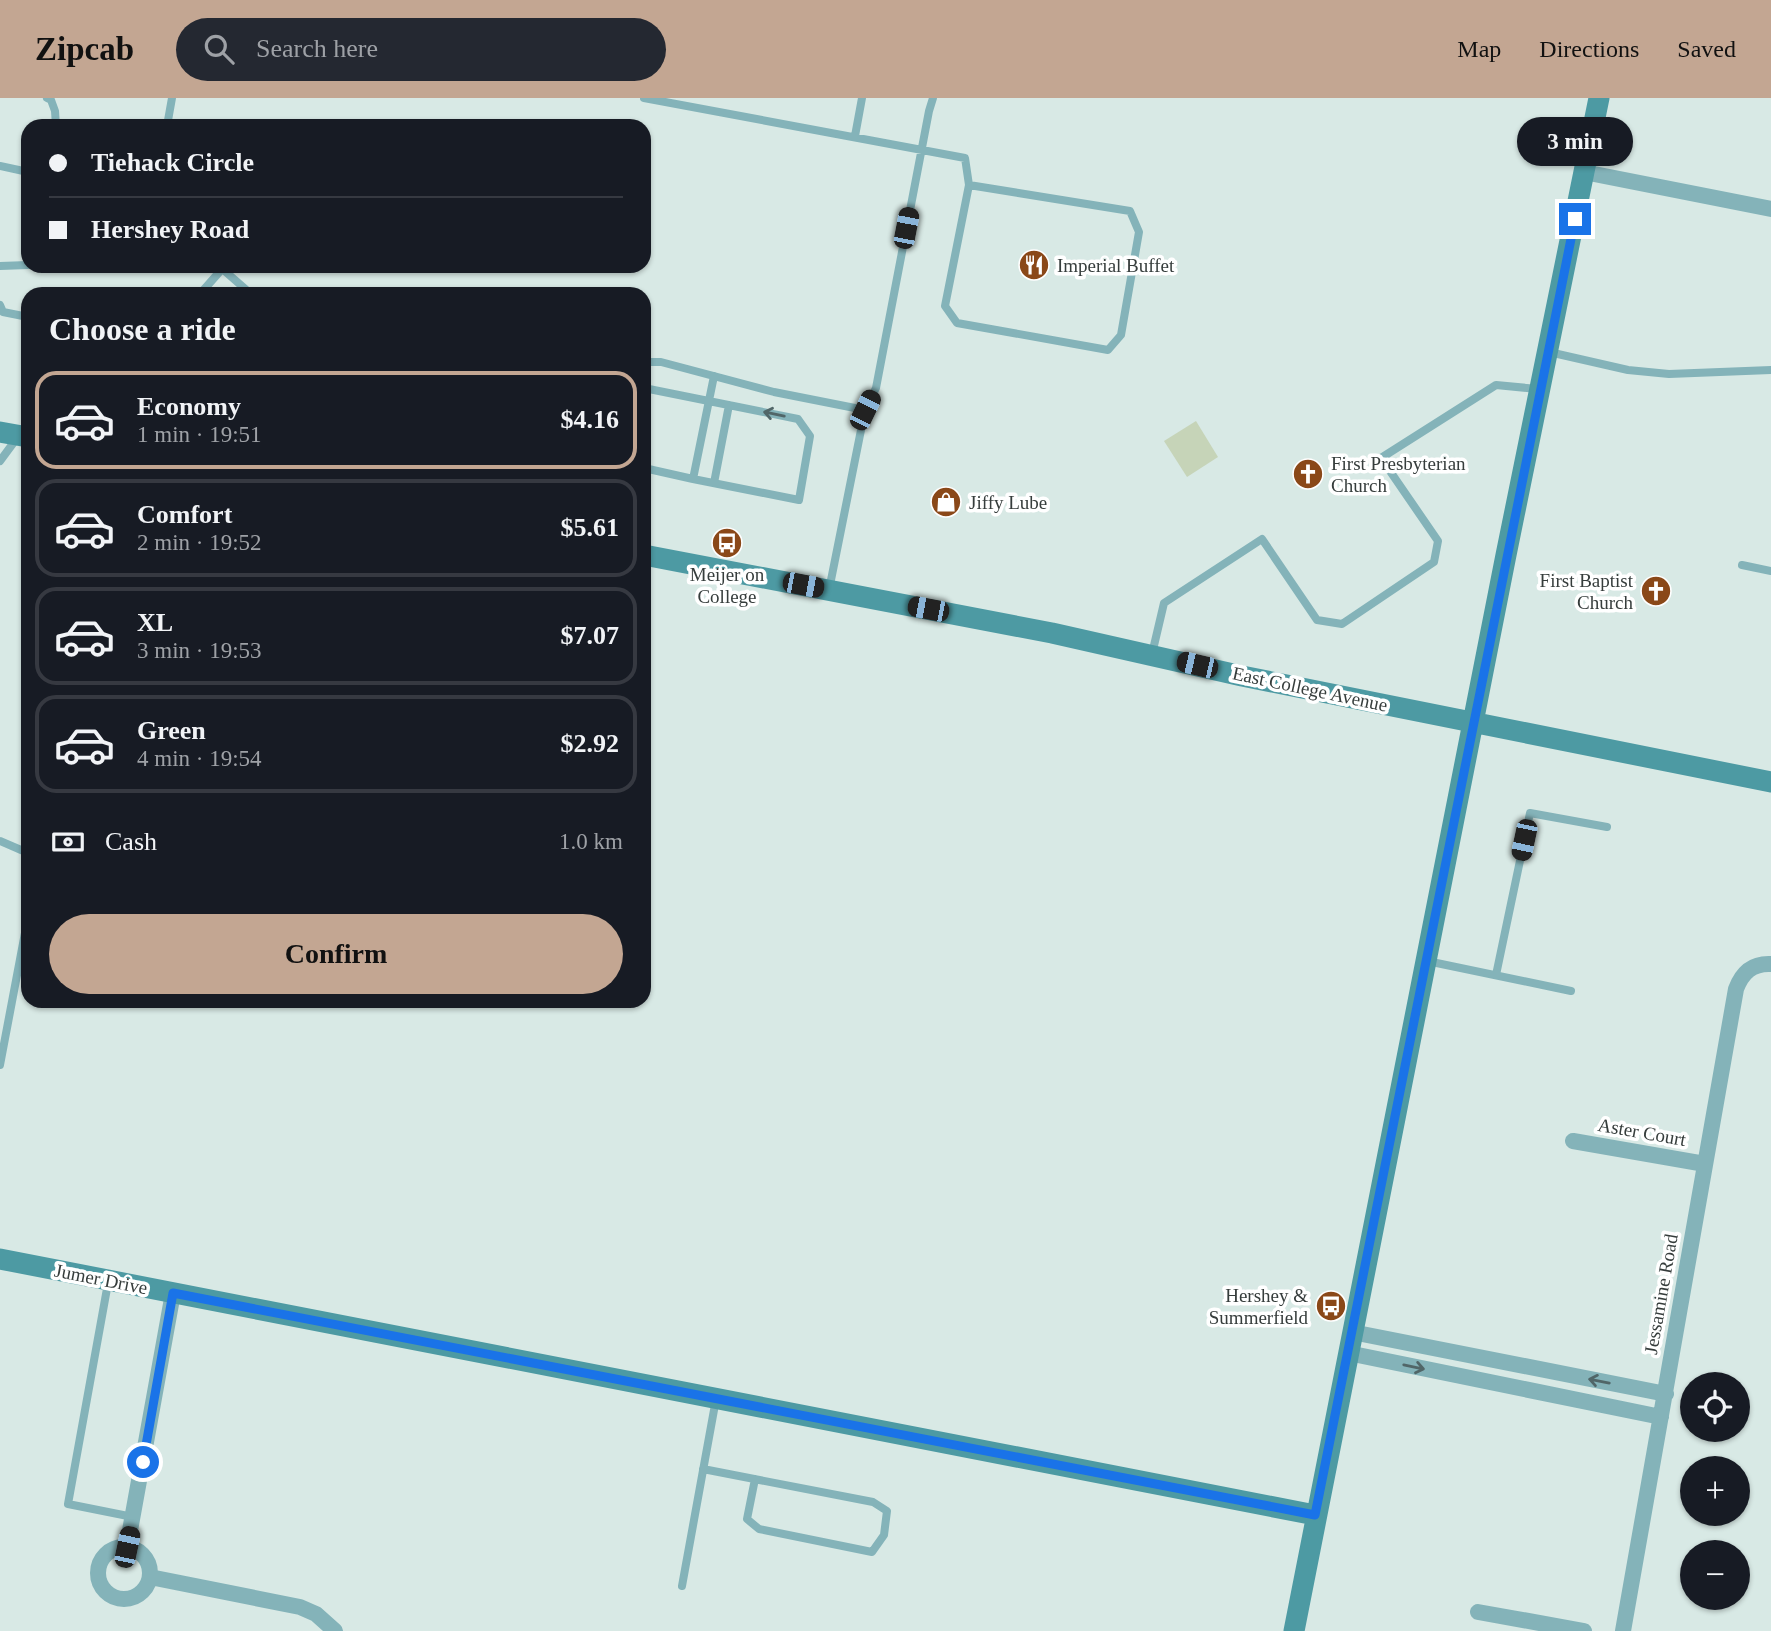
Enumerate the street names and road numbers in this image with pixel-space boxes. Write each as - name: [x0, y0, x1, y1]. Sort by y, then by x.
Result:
- street label: East College Avenue: [1231, 662, 1389, 716]
- street label: Aster Court: [1596, 1114, 1688, 1150]
- street label: Jessamine Road: [1640, 1232, 1682, 1356]
- street label: Jumer Drive: [53, 1260, 149, 1298]

